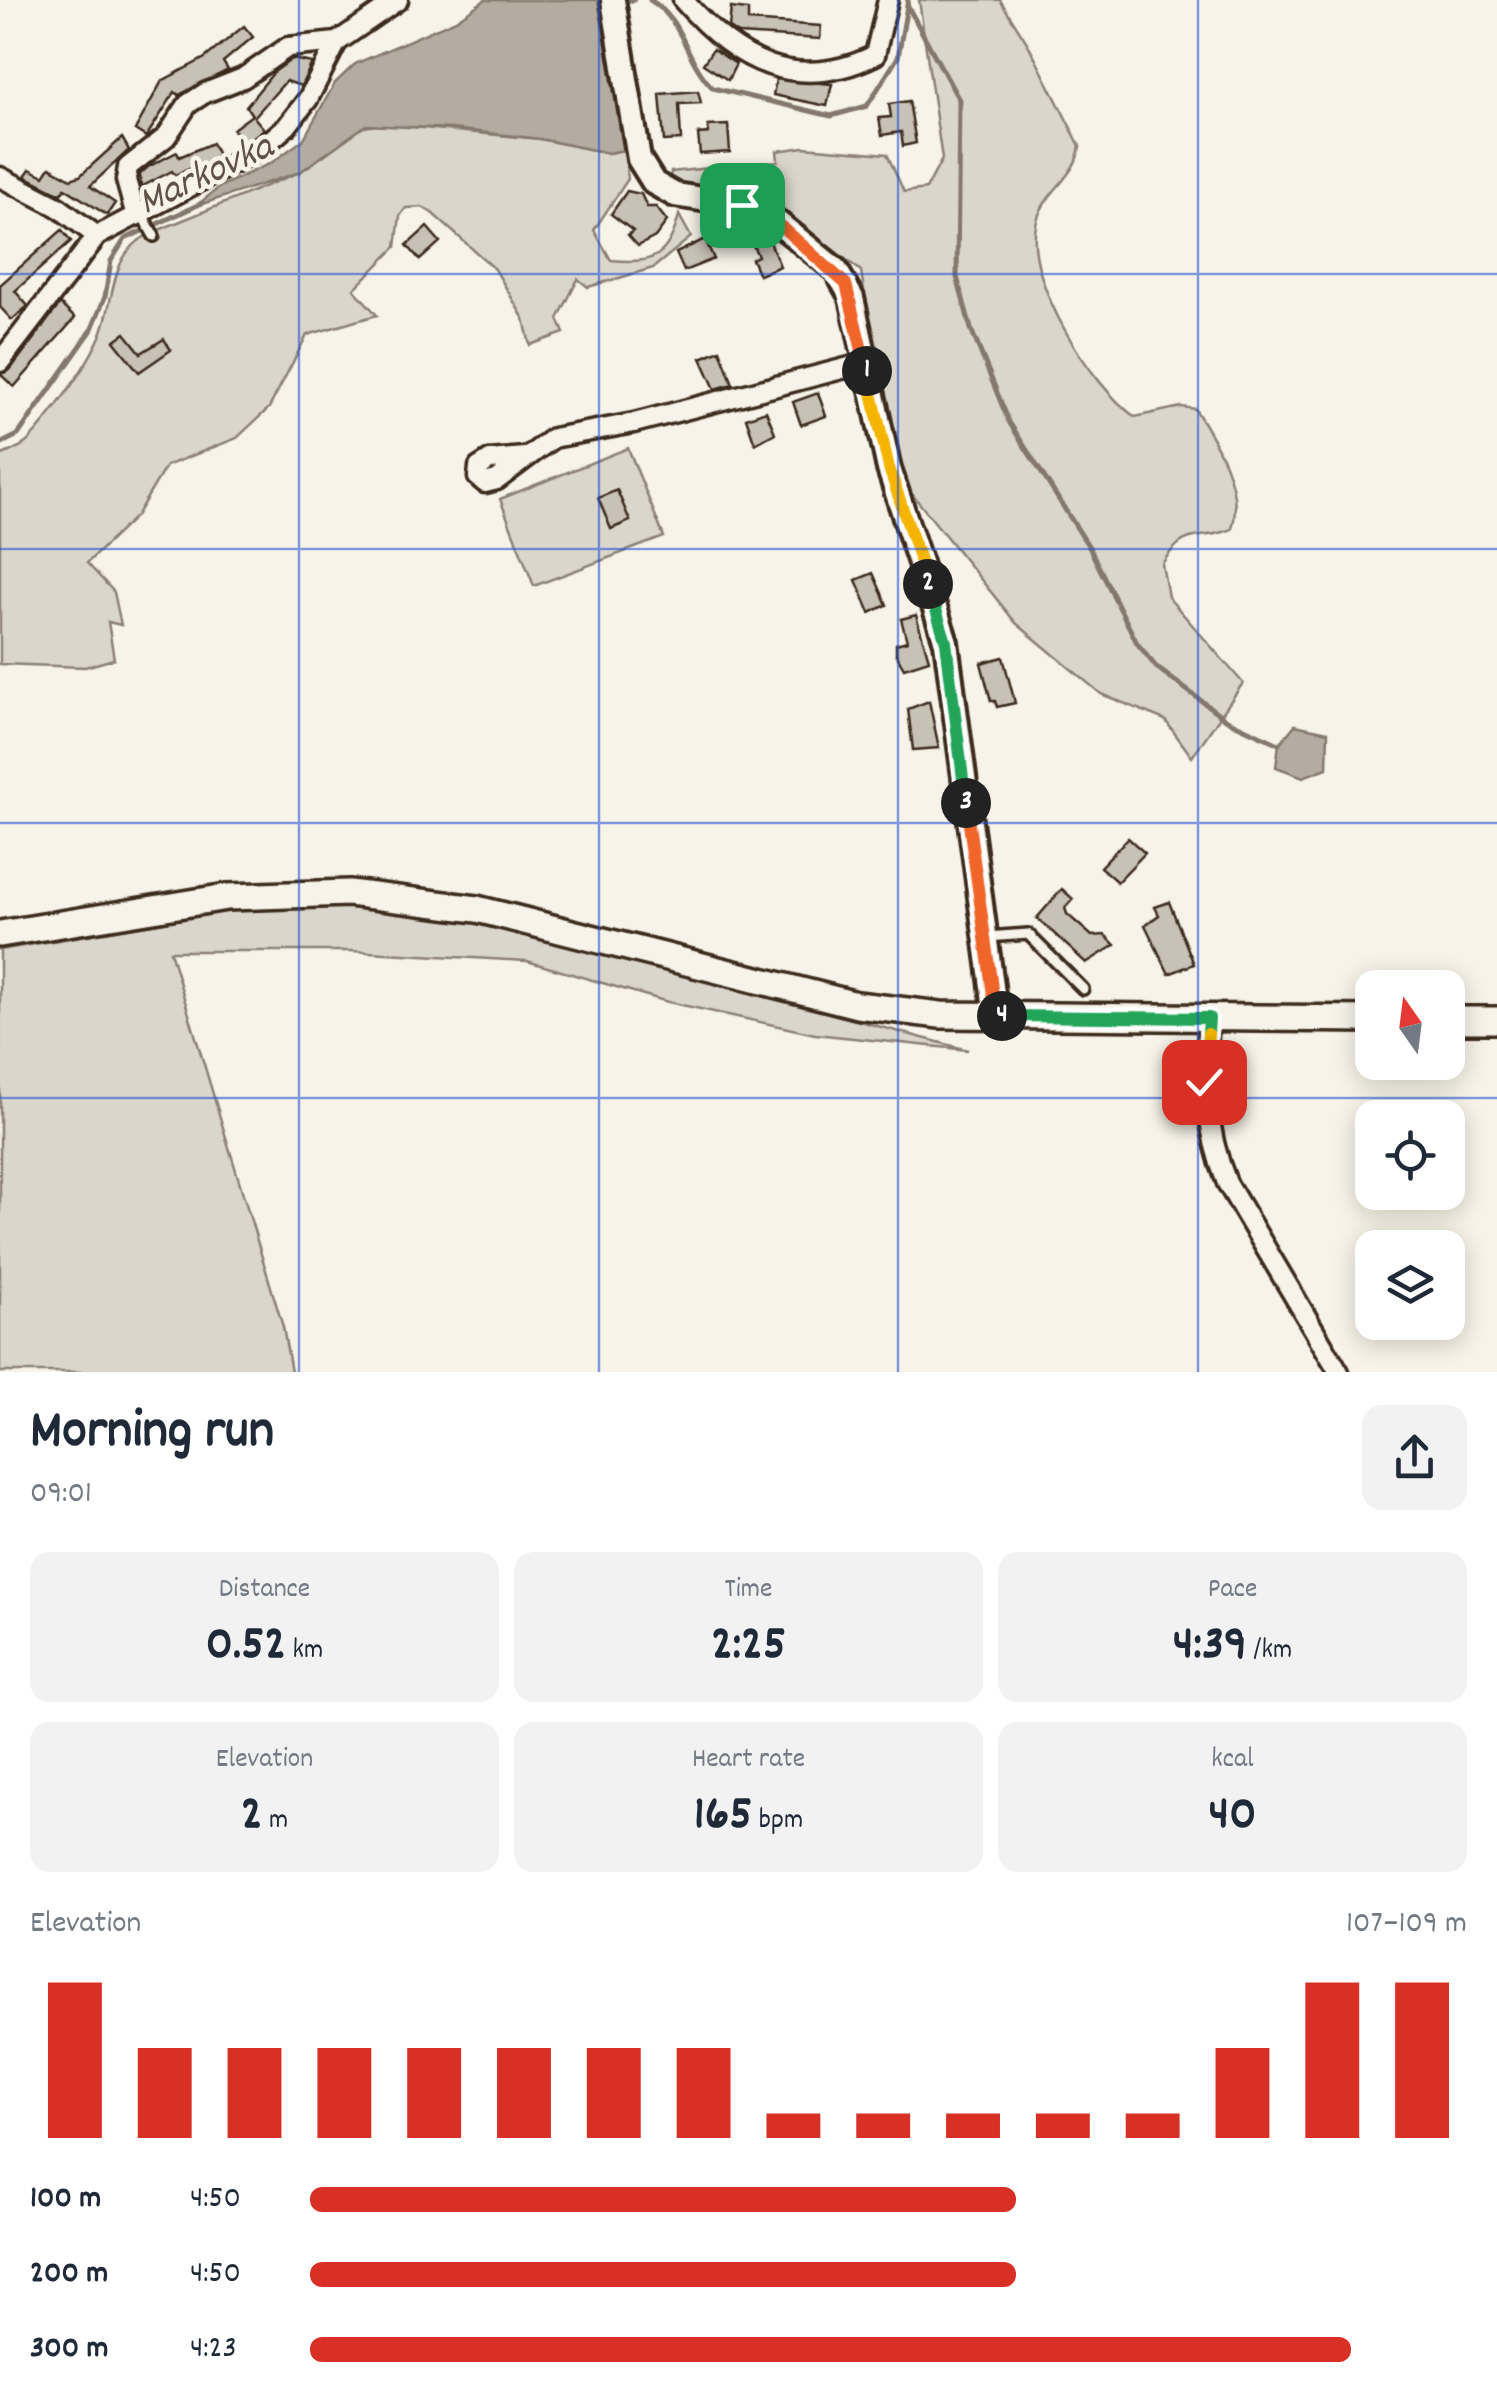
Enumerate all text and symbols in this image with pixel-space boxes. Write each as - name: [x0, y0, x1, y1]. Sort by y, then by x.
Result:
- water label: Markovka: [130, 120, 286, 233]
- pin: [700, 163, 785, 248]
- icon: arrive: [715, 178, 770, 233]
- pin: 1: [842, 346, 892, 396]
- text: 1: [864, 351, 870, 391]
- pin: 2: [903, 559, 953, 609]
- text: 2: [922, 564, 934, 604]
- pin: 3: [941, 778, 991, 828]
- text: 3: [960, 783, 972, 823]
- north arrow: [1355, 970, 1465, 1080]
- map controls: [1355, 970, 1465, 1340]
- pin: 4: [977, 991, 1027, 1041]
- text: 4: [996, 996, 1008, 1036]
- pin: [1162, 1040, 1247, 1125]
- icon: check: [1177, 1055, 1232, 1110]
- button: locate: [1355, 1100, 1465, 1210]
- button: layers: [1355, 1230, 1465, 1340]
- text: Morning run: [30, 1395, 274, 1474]
- button: share: [1362, 1405, 1467, 1510]
- text: 09:01: [30, 1472, 92, 1518]
- text: Distance: [219, 1571, 310, 1611]
- text: Time: [725, 1571, 772, 1611]
- text: Pace: [1208, 1571, 1257, 1611]
- text: 0.52: [206, 1611, 286, 1683]
- text: 2:25: [711, 1611, 786, 1683]
- text: 4:39: [1173, 1611, 1247, 1683]
- text: km: [286, 1632, 323, 1672]
- text: /km: [1247, 1632, 1292, 1672]
- text: Elevation: [216, 1741, 313, 1781]
- text: Heart rate: [692, 1741, 805, 1781]
- text: kcal: [1211, 1741, 1254, 1781]
- text: 2: [241, 1781, 263, 1853]
- text: 165: [694, 1781, 752, 1853]
- text: 40: [1209, 1781, 1257, 1853]
- text: m: [263, 1802, 288, 1842]
- text: bpm: [752, 1802, 803, 1842]
- text: Elevation: [30, 1902, 141, 1948]
- text: 107–109 m: [1346, 1902, 1467, 1948]
- text: 100 m: [30, 2177, 101, 2223]
- text: 4:50: [190, 2177, 241, 2223]
- text: 200 m: [30, 2252, 108, 2298]
- text: 4:50: [190, 2252, 241, 2298]
- text: 300 m: [30, 2327, 108, 2373]
- text: 4:23: [190, 2327, 237, 2373]

